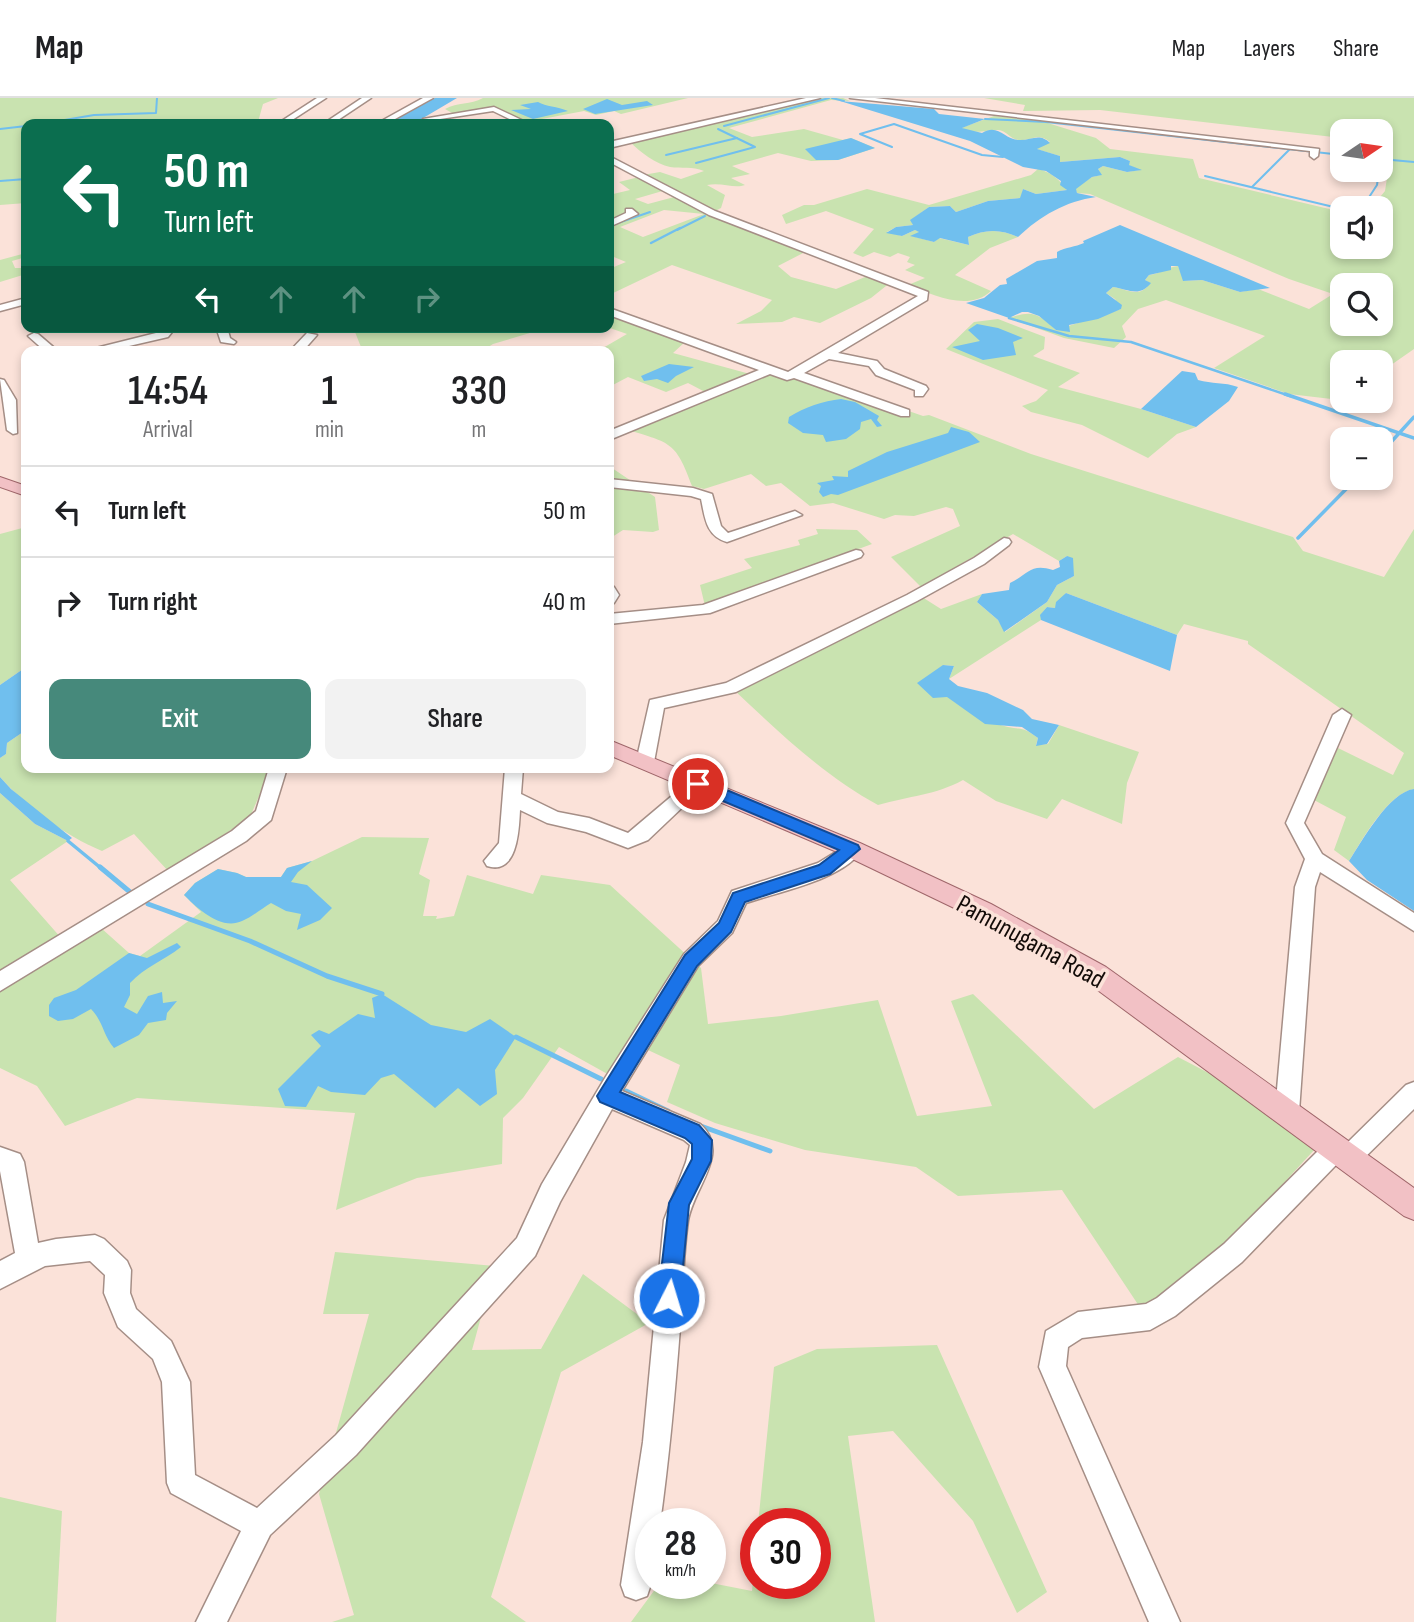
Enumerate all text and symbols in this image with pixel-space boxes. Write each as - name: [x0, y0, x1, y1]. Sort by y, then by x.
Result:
- text: Map: [35, 28, 84, 68]
- text: Map: [1172, 34, 1205, 63]
- text: Layers: [1243, 34, 1295, 63]
- text: Share: [1333, 34, 1379, 63]
- north arrow: [1330, 119, 1393, 182]
- map controls: [1330, 119, 1393, 490]
- text: 50 m: [164, 143, 249, 202]
- icon: left: [49, 147, 140, 238]
- button: sound: [1330, 196, 1393, 259]
- text: Turn left: [164, 203, 254, 242]
- button: search: [1330, 273, 1393, 336]
- icon: left: [189, 280, 227, 318]
- icon: ahead: [262, 280, 300, 318]
- icon: ahead: [335, 280, 373, 318]
- icon: right: [408, 280, 446, 318]
- button: +: [1330, 350, 1393, 413]
- text: 14:54: [128, 366, 208, 417]
- text: 1: [322, 366, 337, 417]
- text: 330: [451, 366, 507, 417]
- text: Arrival: [143, 416, 193, 444]
- text: min: [315, 416, 344, 444]
- text: m: [472, 416, 486, 444]
- button: −: [1330, 427, 1393, 490]
- icon: left: [49, 493, 87, 531]
- text: Turn left: [108, 496, 186, 527]
- text: 50 m: [543, 496, 586, 527]
- icon: right: [49, 584, 87, 622]
- text: Turn right: [108, 587, 197, 618]
- text: 40 m: [543, 587, 586, 618]
- button: Exit: [49, 679, 311, 759]
- button: Share: [325, 679, 586, 759]
- pin: [668, 754, 728, 814]
- icon: arrive: [679, 765, 717, 803]
- street label: Pamunugama Road: [951, 889, 1110, 996]
- position arrow: [632, 1261, 706, 1335]
- speed limit sign: 30: [740, 1508, 831, 1599]
- text: 28: [665, 1523, 696, 1566]
- text: km/h: [665, 1560, 696, 1581]

